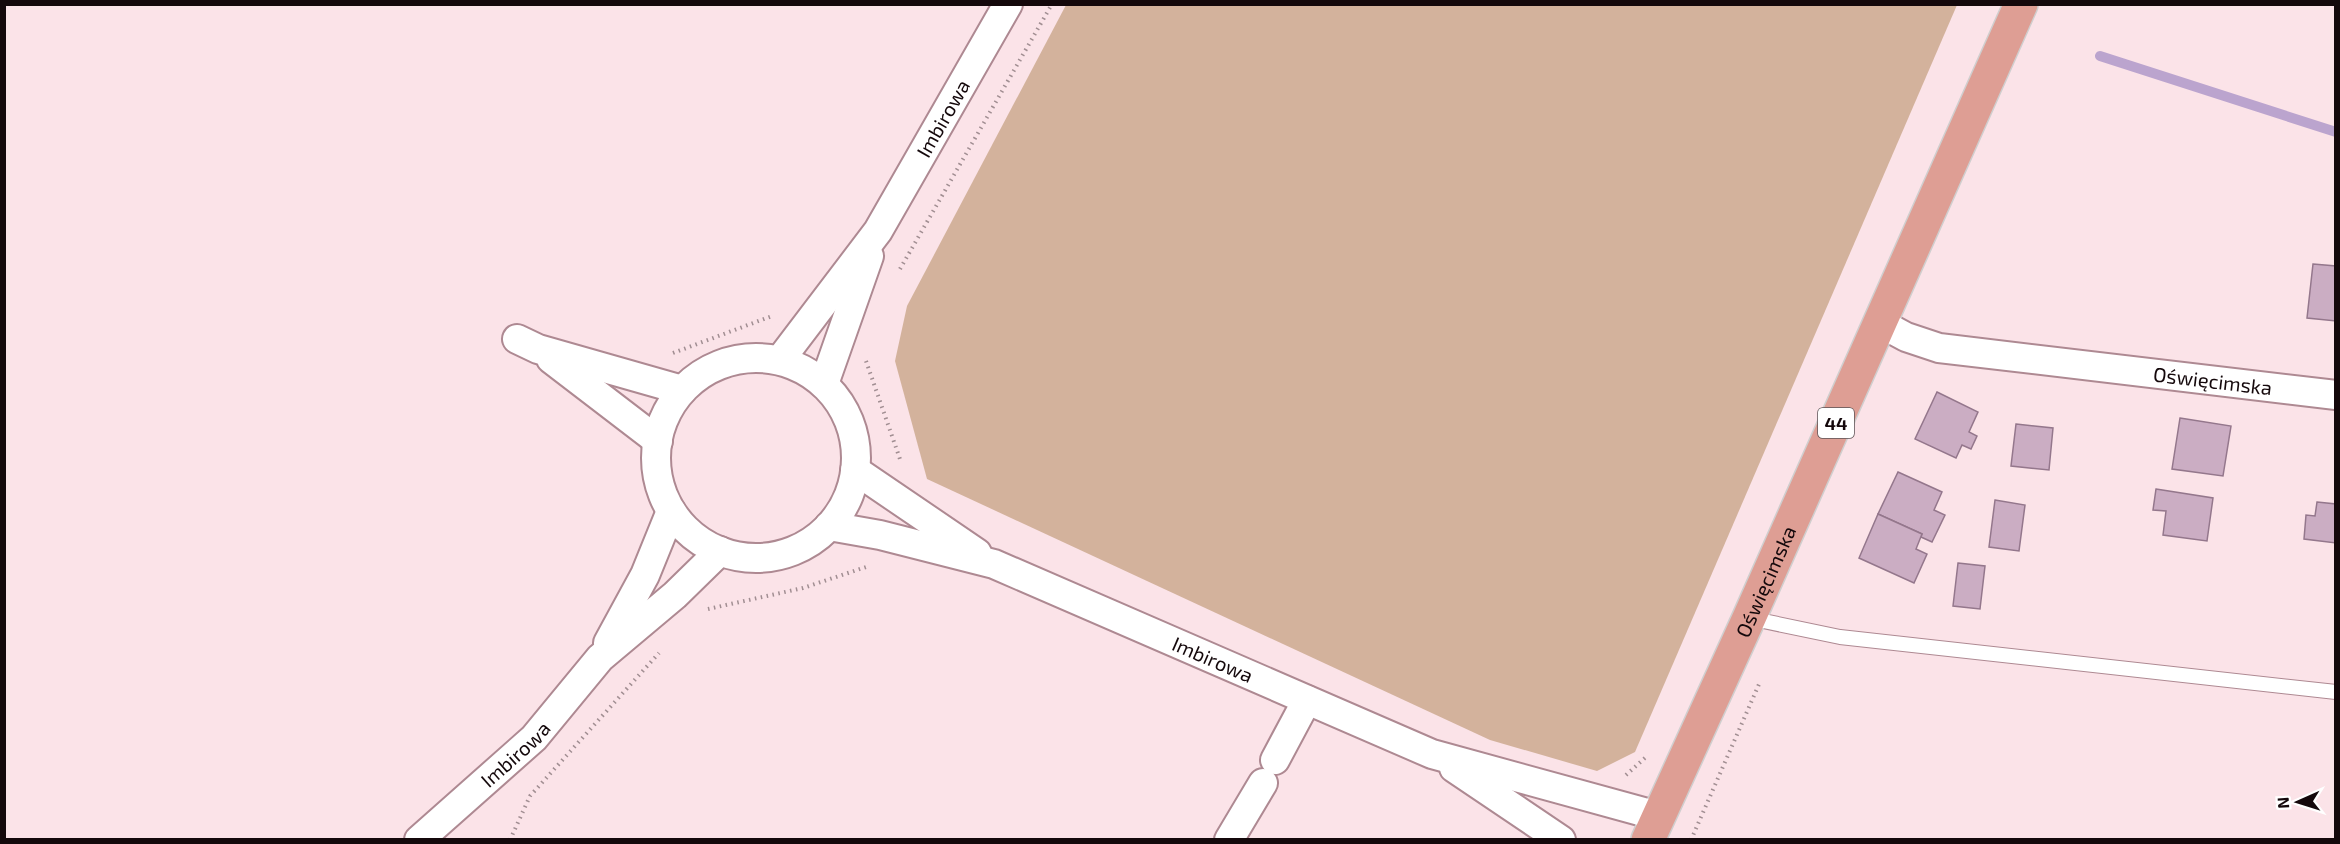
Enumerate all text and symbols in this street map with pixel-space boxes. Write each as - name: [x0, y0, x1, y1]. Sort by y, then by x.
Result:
- street label: Imbirowa: [911, 75, 974, 161]
- street label: Oświęcimska: [2152, 361, 2273, 399]
- road number: 44: [1818, 408, 1854, 438]
- street label: Oświęcimska: [1730, 522, 1800, 641]
- street label: Imbirowa: [1169, 631, 1257, 687]
- street label: Imbirowa: [476, 716, 555, 792]
- north arrow: [2268, 772, 2328, 832]
- text: N: [2273, 797, 2292, 809]

